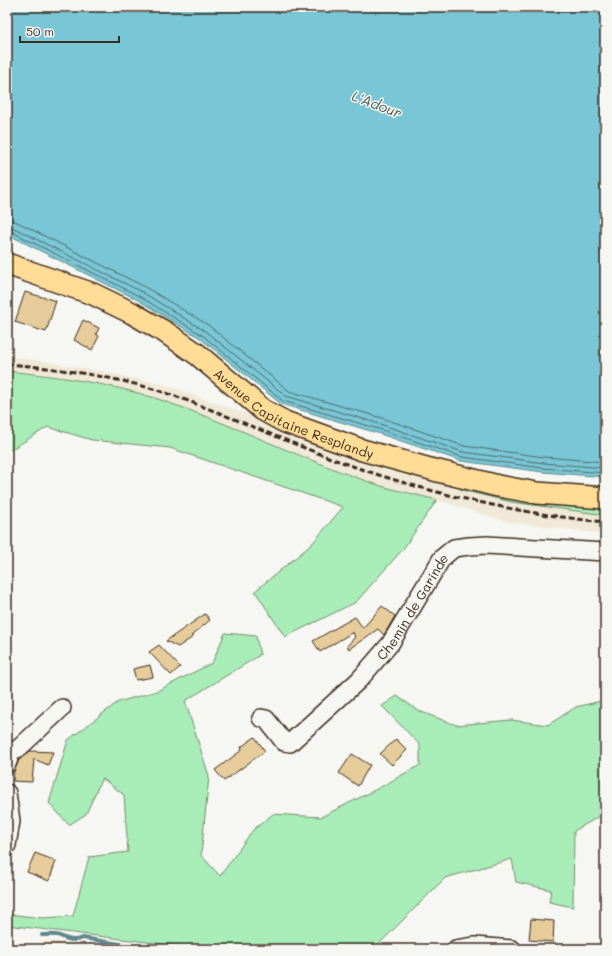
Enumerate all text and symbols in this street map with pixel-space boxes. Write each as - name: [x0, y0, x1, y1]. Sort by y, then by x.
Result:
- scale bar: [20, 18, 119, 44]
- text: 50 m: [26, 23, 54, 39]
- water label: L'Adour: [349, 86, 405, 122]
- street label: Avenue Capitaine Resplandy: [211, 364, 376, 462]
- street label: Chemin de Garinde: [372, 549, 451, 663]

